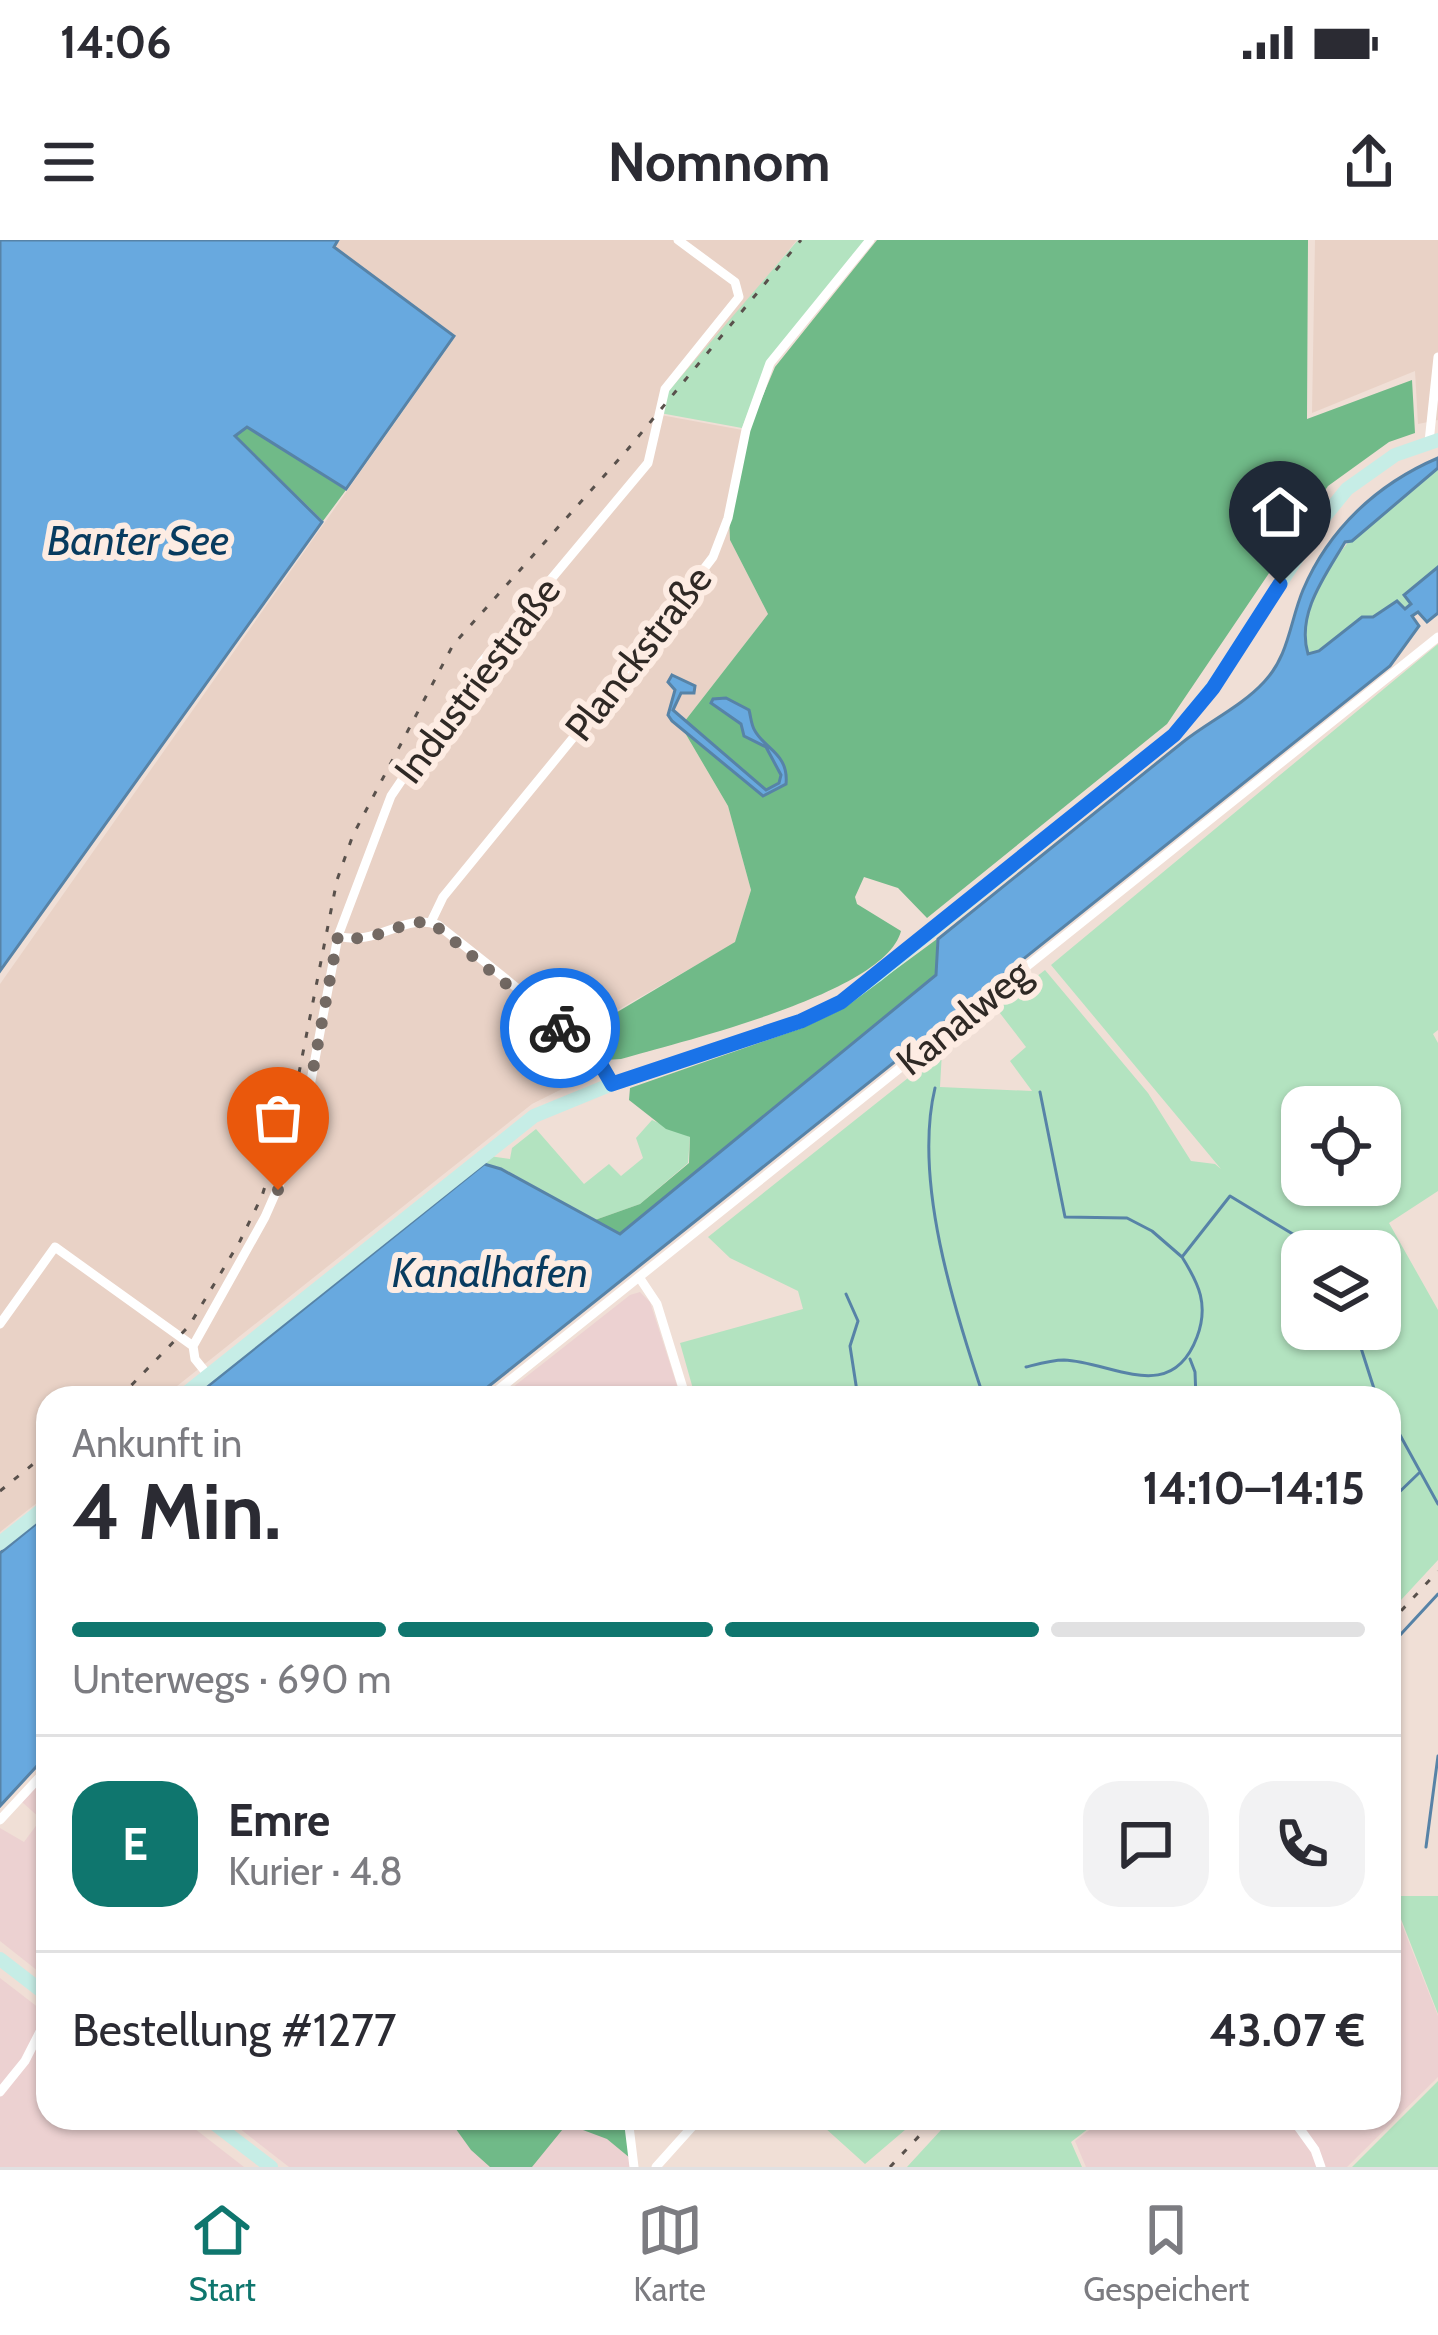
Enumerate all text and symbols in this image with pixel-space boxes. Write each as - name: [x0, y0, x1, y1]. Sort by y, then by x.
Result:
- text: 14:06: [60, 15, 172, 69]
- icon: menu: [36, 129, 102, 195]
- text: Nomnom: [608, 129, 830, 195]
- icon: share: [1336, 129, 1402, 195]
- pin: [1229, 461, 1331, 584]
- icon: home: [1247, 479, 1313, 545]
- water label: Banter See: [47, 514, 229, 566]
- street label: Planckstraße: [555, 556, 721, 750]
- street label: Industriestraße: [384, 567, 570, 793]
- street label: Kanalweg: [887, 948, 1040, 1085]
- courier: [500, 968, 620, 1088]
- icon: bike: [527, 995, 593, 1061]
- pin: [227, 1067, 329, 1190]
- icon: bag: [245, 1085, 311, 1151]
- map controls: [1281, 1086, 1401, 1350]
- button: locate: [1281, 1086, 1401, 1206]
- button: layers: [1281, 1230, 1401, 1350]
- water label: Kanalhafen: [392, 1246, 588, 1298]
- text: Ankunft in: [72, 1419, 242, 1467]
- text: 14:10–14:15: [1142, 1461, 1365, 1515]
- text: 4 Min.: [72, 1464, 281, 1559]
- text: Unterwegs · 690 m: [72, 1655, 391, 1703]
- button: chat: [1083, 1781, 1209, 1907]
- button: phone: [1239, 1781, 1365, 1907]
- text: Emre: [228, 1793, 330, 1847]
- text: E: [122, 1817, 148, 1871]
- text: Kurier · 4.8: [228, 1847, 403, 1895]
- text: Bestellung #1277: [72, 2003, 396, 2057]
- text: 43.07 €: [1210, 2003, 1365, 2057]
- tab: Start: [189, 2197, 256, 2309]
- tab: Karte: [633, 2197, 706, 2309]
- tab: Gespeichert: [1083, 2197, 1249, 2309]

